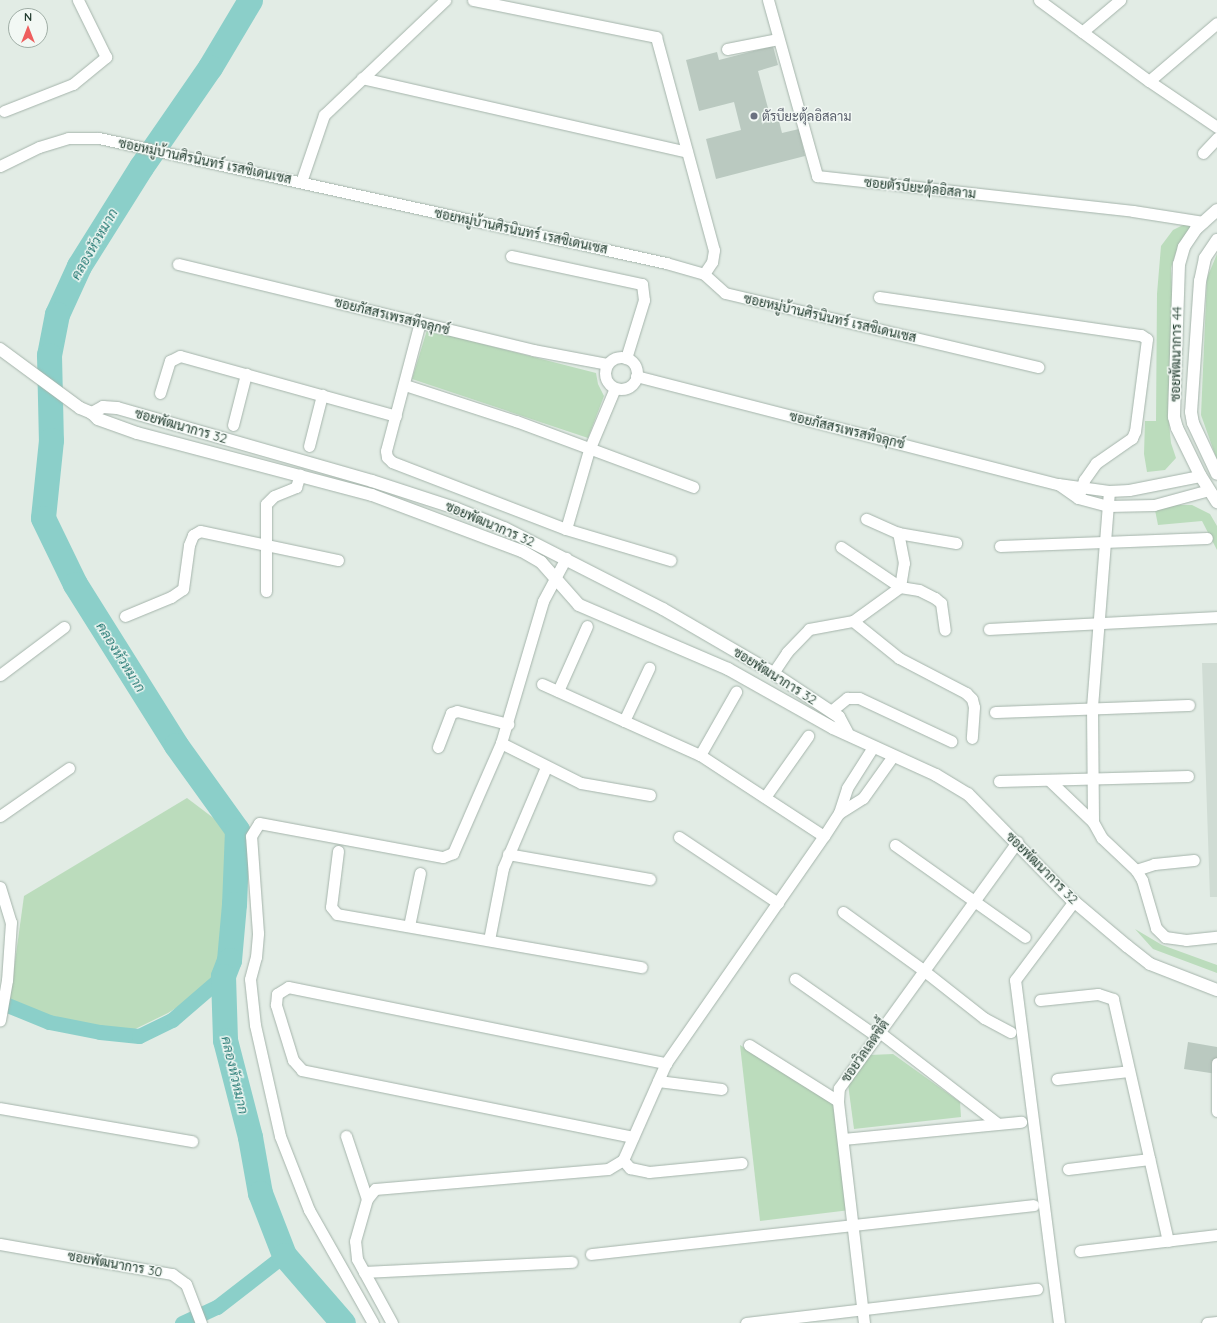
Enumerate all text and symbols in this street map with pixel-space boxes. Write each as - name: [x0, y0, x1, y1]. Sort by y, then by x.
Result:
- north arrow: [8, 8, 48, 48]
- text: N: [24, 10, 32, 24]
- place label: ตัรบียะตุ้ลอิสลาม: [762, 108, 851, 124]
- marker: ตัรบียะตุ้ลอิสลาม: [749, 111, 759, 121]
- street label: ซอยหมู่บ้านศิรนินทร์ เรสซิเดนเซส: [117, 135, 293, 187]
- street label: ซอยตัรบียะตุ้ลอิสลาม: [863, 174, 977, 202]
- water label: คลองหัวหมาก: [67, 205, 121, 283]
- street label: ซอยหมู่บ้านศิรนินทร์ เรสซิเดนเซส: [433, 205, 609, 257]
- street label: ซอยหมู่บ้านศิรนินทร์ เรสซิเดนเซส: [742, 291, 918, 345]
- street label: ซอยภัสสรเพรสทีจลุกซ์: [333, 294, 451, 338]
- street label: ซอยพัฒนาการ 44: [1167, 306, 1185, 402]
- street label: ซอยพัฒนาการ 32: [133, 405, 229, 447]
- street label: ซอยภัสสรเพรสทีจลุกซ์: [788, 408, 906, 452]
- street label: ซอยพัฒนาการ 32: [443, 498, 537, 550]
- water label: คลองหัวหมาก: [93, 619, 149, 695]
- street label: ซอยพัฒนาการ 32: [730, 644, 820, 708]
- street label: ซอยพัฒนาการ 32: [1003, 829, 1081, 907]
- street label: ซอยวิลเลตซิตี้: [838, 1017, 892, 1085]
- water label: คลองหัวหมาก: [218, 1034, 252, 1116]
- street label: ซอยพัฒนาการ 30: [66, 1248, 164, 1280]

